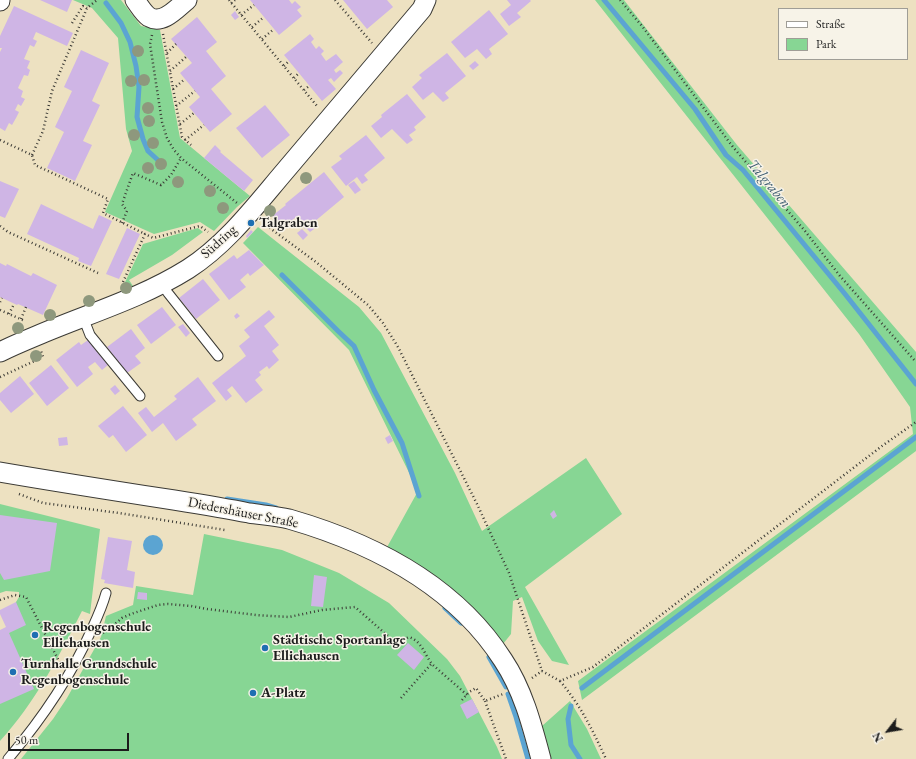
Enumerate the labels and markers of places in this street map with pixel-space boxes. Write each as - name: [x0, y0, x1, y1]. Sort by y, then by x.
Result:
- place label: Talgraben: [259, 215, 318, 231]
- marker: Talgraben: [246, 218, 256, 228]
- place label: Regenbogenschule Elliehausen: [43, 619, 151, 652]
- marker: Regenbogenschule Elliehausen: [30, 630, 40, 640]
- place label: Städtische Sportanlage Elliehausen: [273, 632, 405, 664]
- marker: Städtische Sportanlage Elliehausen: [260, 643, 270, 653]
- place label: Turnhalle Grundschule Regenbogenschule: [21, 656, 157, 688]
- marker: Turnhalle Grundschule Regenbogenschule: [8, 667, 18, 677]
- place label: A-Platz: [261, 685, 305, 701]
- marker: A-Platz: [248, 688, 258, 698]

